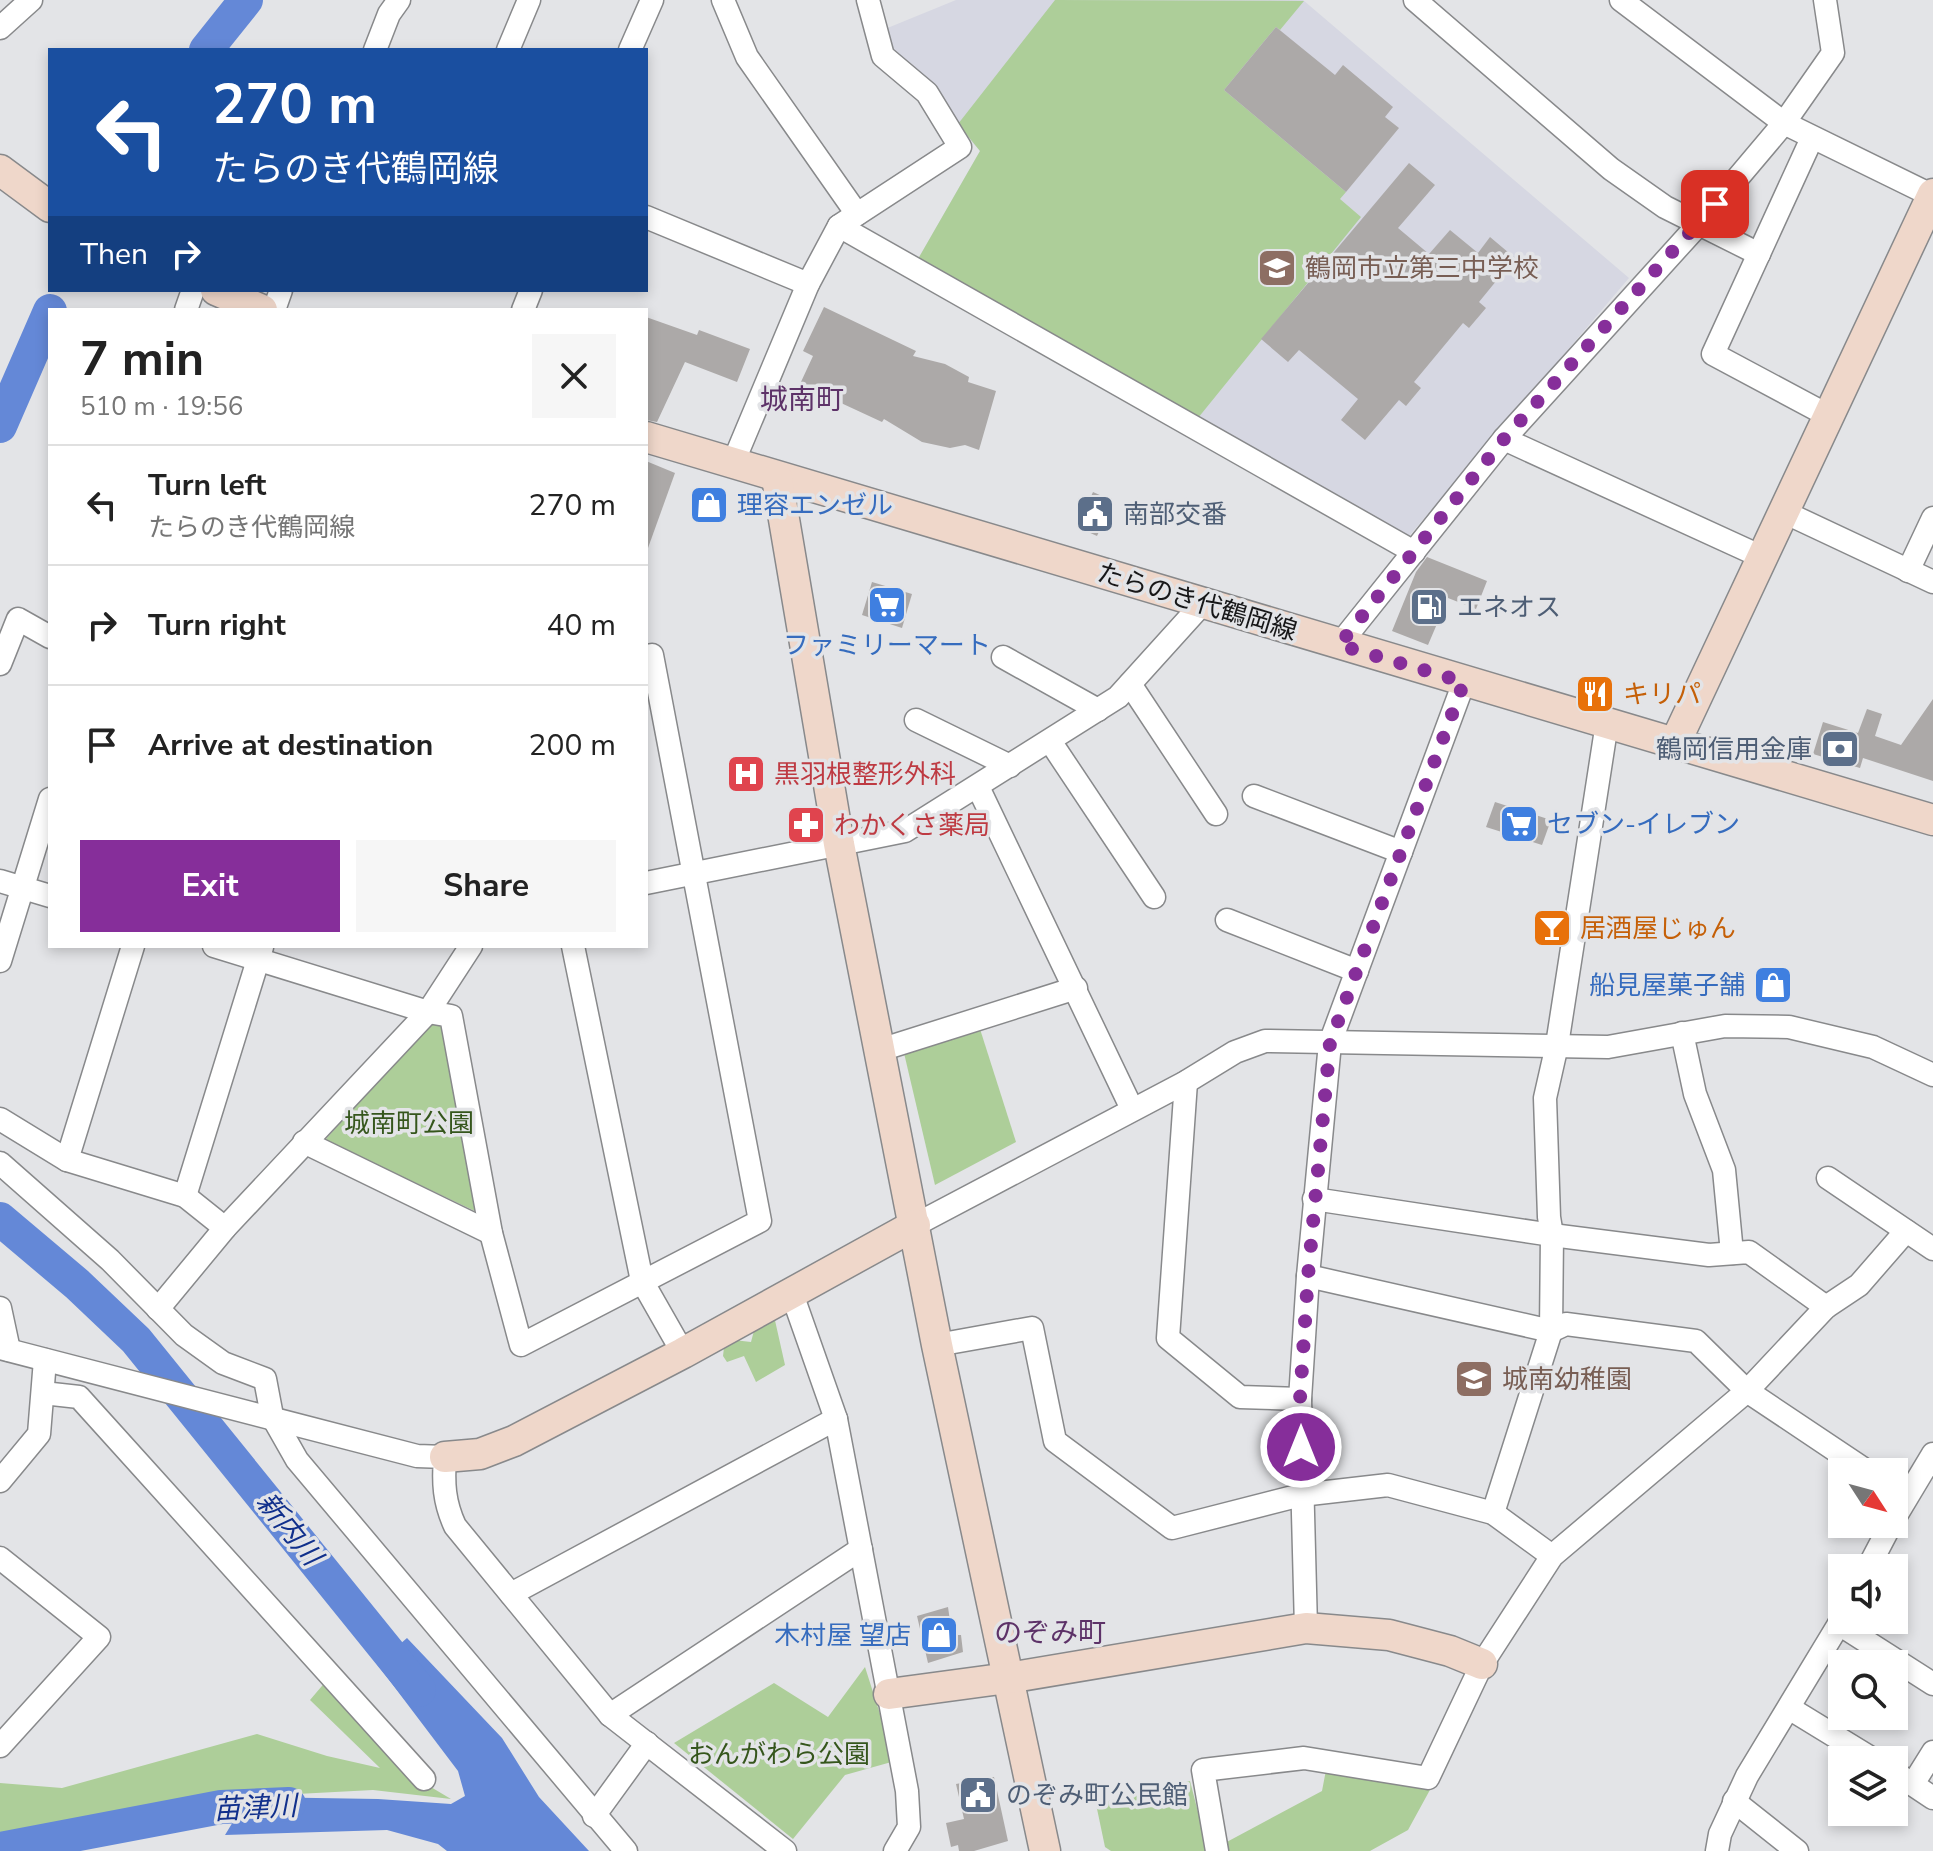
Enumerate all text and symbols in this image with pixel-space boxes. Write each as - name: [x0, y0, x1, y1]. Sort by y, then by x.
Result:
- text: 270 m: [212, 66, 377, 143]
- icon: left: [80, 80, 184, 184]
- text: たらのき代鶴岡線: [212, 145, 499, 194]
- pin: [1681, 170, 1749, 238]
- icon: arrive: [1693, 182, 1737, 226]
- icon: right: [164, 232, 208, 276]
- text: Then: [80, 234, 148, 275]
- school or university icon: 鶴岡市立第三中学校: [1256, 247, 1298, 289]
- place label: 鶴岡市立第三中学校: [1305, 251, 1539, 286]
- text: 7 min: [80, 326, 204, 392]
- button: close: [532, 334, 616, 418]
- district label: 城南町: [760, 381, 844, 419]
- text: 510 m · 19:56: [80, 389, 243, 424]
- text: Turn left: [148, 465, 266, 506]
- icon: left: [80, 483, 124, 527]
- shop icon: 理容エンゼル: [688, 484, 730, 526]
- text: 270 m: [529, 485, 616, 526]
- place label: 理容エンゼル: [737, 488, 893, 523]
- public building icon: 南部交番: [1074, 493, 1116, 535]
- place label: 南部交番: [1123, 497, 1227, 532]
- text: たらのき代鶴岡線: [148, 510, 355, 545]
- street label: たらのき代鶴岡線: [1093, 555, 1301, 649]
- supermarket icon: ファミリーマート: [866, 584, 908, 626]
- fuel station icon: エネオス: [1408, 586, 1450, 628]
- place label: エネオス: [1457, 590, 1561, 625]
- icon: right: [80, 603, 124, 647]
- text: Turn right: [148, 605, 286, 646]
- text: 40 m: [547, 605, 616, 646]
- place label: ファミリーマート: [783, 628, 991, 663]
- restaurant icon: キリパ: [1574, 673, 1616, 715]
- place label: キリパ: [1623, 677, 1701, 712]
- icon: arrive: [80, 723, 124, 767]
- text: Arrive at destination: [148, 725, 433, 766]
- text: 200 m: [529, 725, 616, 766]
- bank icon: 鶴岡信用金庫: [1819, 728, 1861, 770]
- place label: 鶴岡信用金庫: [1656, 732, 1812, 767]
- hospital icon: 黒羽根整形外科: [725, 753, 767, 795]
- place label: 黒羽根整形外科: [774, 757, 956, 792]
- supermarket icon: セブン-イレブン: [1498, 803, 1540, 845]
- pharmacy icon: わかくさ薬局: [785, 804, 827, 846]
- place label: セブン-イレブン: [1547, 807, 1740, 842]
- place label: わかくさ薬局: [834, 808, 990, 843]
- button: Exit: [80, 840, 340, 932]
- button: Share: [356, 840, 616, 932]
- bar icon: 居酒屋じゅん: [1531, 907, 1573, 949]
- place label: 居酒屋じゅん: [1580, 911, 1736, 946]
- shop icon: 船見屋菓子舗: [1752, 964, 1794, 1006]
- place label: 船見屋菓子舗: [1589, 968, 1745, 1003]
- park label: 城南町公園: [344, 1106, 474, 1141]
- school or university icon: 城南幼稚園: [1453, 1358, 1495, 1400]
- place label: 城南幼稚園: [1502, 1362, 1632, 1397]
- position arrow: [1259, 1405, 1343, 1489]
- north arrow: [1828, 1458, 1908, 1538]
- map controls: [1828, 1458, 1908, 1826]
- water label: 新内川: [248, 1484, 332, 1576]
- button: sound: [1828, 1554, 1908, 1634]
- shop icon: 木村屋 望店: [918, 1614, 960, 1656]
- district label: のぞみ町: [994, 1614, 1106, 1652]
- place label: 木村屋 望店: [774, 1618, 911, 1653]
- button: search: [1828, 1650, 1908, 1730]
- park label: おんがわら公園: [688, 1737, 870, 1772]
- button: layers: [1828, 1746, 1908, 1826]
- public building icon: のぞみ町公民館: [957, 1774, 999, 1816]
- place label: のぞみ町公民館: [1006, 1778, 1188, 1813]
- water label: 苗津川: [212, 1787, 301, 1829]

